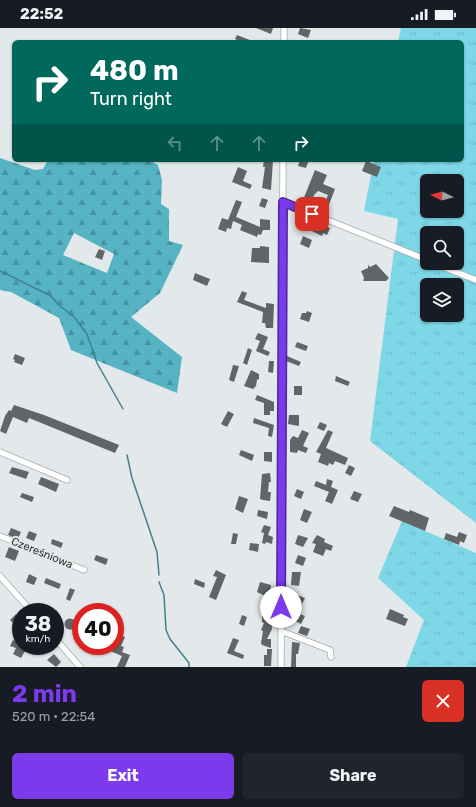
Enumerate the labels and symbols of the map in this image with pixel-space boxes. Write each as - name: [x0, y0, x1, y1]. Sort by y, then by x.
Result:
- north arrow: [420, 174, 464, 218]
- pin: [295, 197, 329, 231]
- street label: Czereśniowa: [9, 535, 75, 571]
- position arrow: [260, 586, 302, 628]
- speed limit sign: 40: [72, 603, 124, 655]

